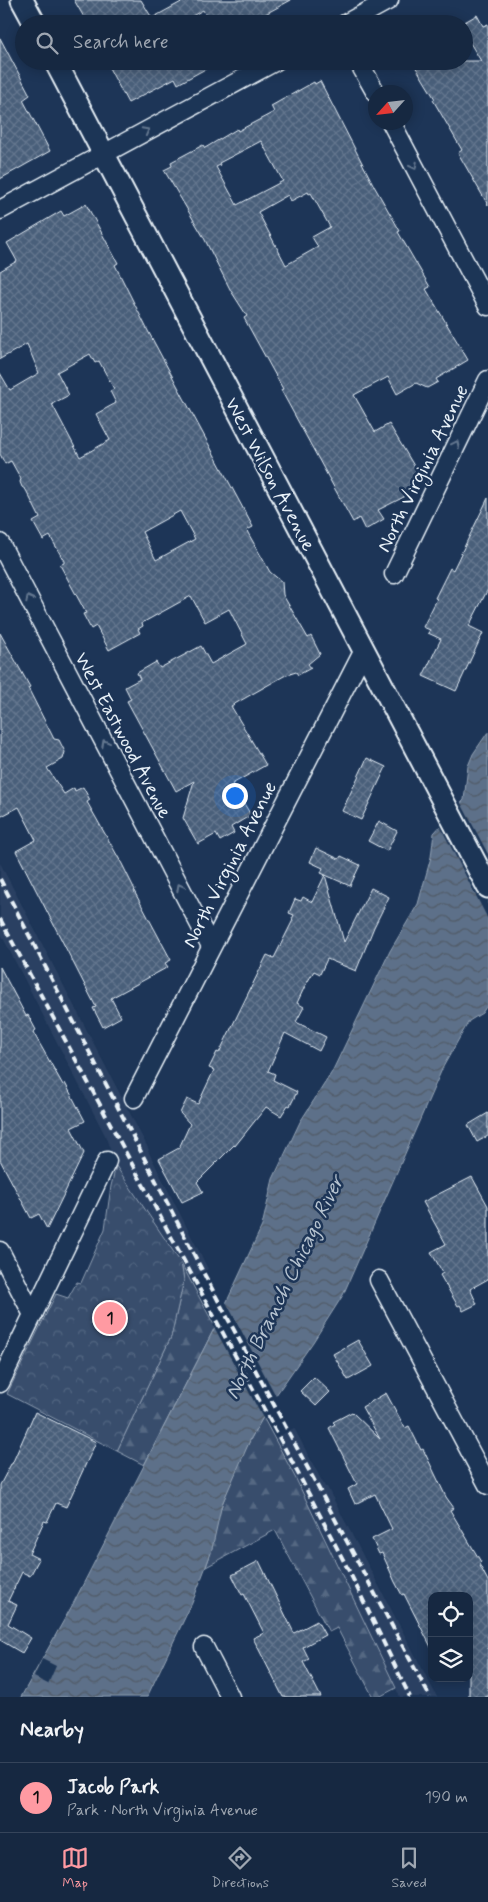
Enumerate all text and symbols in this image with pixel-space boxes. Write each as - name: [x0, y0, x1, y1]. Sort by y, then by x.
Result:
- search box: [15, 15, 473, 70]
- icon: search: [33, 29, 61, 57]
- text: Search here: [73, 30, 169, 55]
- north arrow: [368, 85, 413, 130]
- one-way arrow: [141, 127, 150, 137]
- one-way arrow: [408, 160, 418, 169]
- street label: North Virginia Avenue: [371, 380, 477, 557]
- street label: West Wilson Avenue: [218, 393, 322, 556]
- one-way arrow: [450, 440, 460, 449]
- one-way arrow: [25, 595, 35, 604]
- street label: West Eastwood Avenue: [67, 648, 178, 824]
- one-way arrow: [101, 739, 111, 748]
- street label: North Virginia Avenue: [177, 777, 285, 953]
- your location: [222, 783, 248, 809]
- one-way arrow: [176, 883, 186, 892]
- water label: North Branch Chicago River: [218, 1169, 352, 1404]
- pin: 1: [94, 1299, 126, 1337]
- map controls: [428, 1592, 473, 1682]
- button: locate: [428, 1592, 473, 1637]
- button: layers: [428, 1637, 473, 1682]
- text: Nearby: [20, 1716, 84, 1744]
- text: Jacob Park: [67, 1775, 159, 1800]
- text: 1: [32, 1787, 40, 1808]
- text: 190 m: [425, 1787, 468, 1808]
- text: Park · North Virginia Avenue: [67, 1800, 258, 1821]
- tab: Map: [61, 1844, 89, 1892]
- tab: Directions: [212, 1844, 269, 1892]
- tab: Saved: [391, 1844, 427, 1892]

